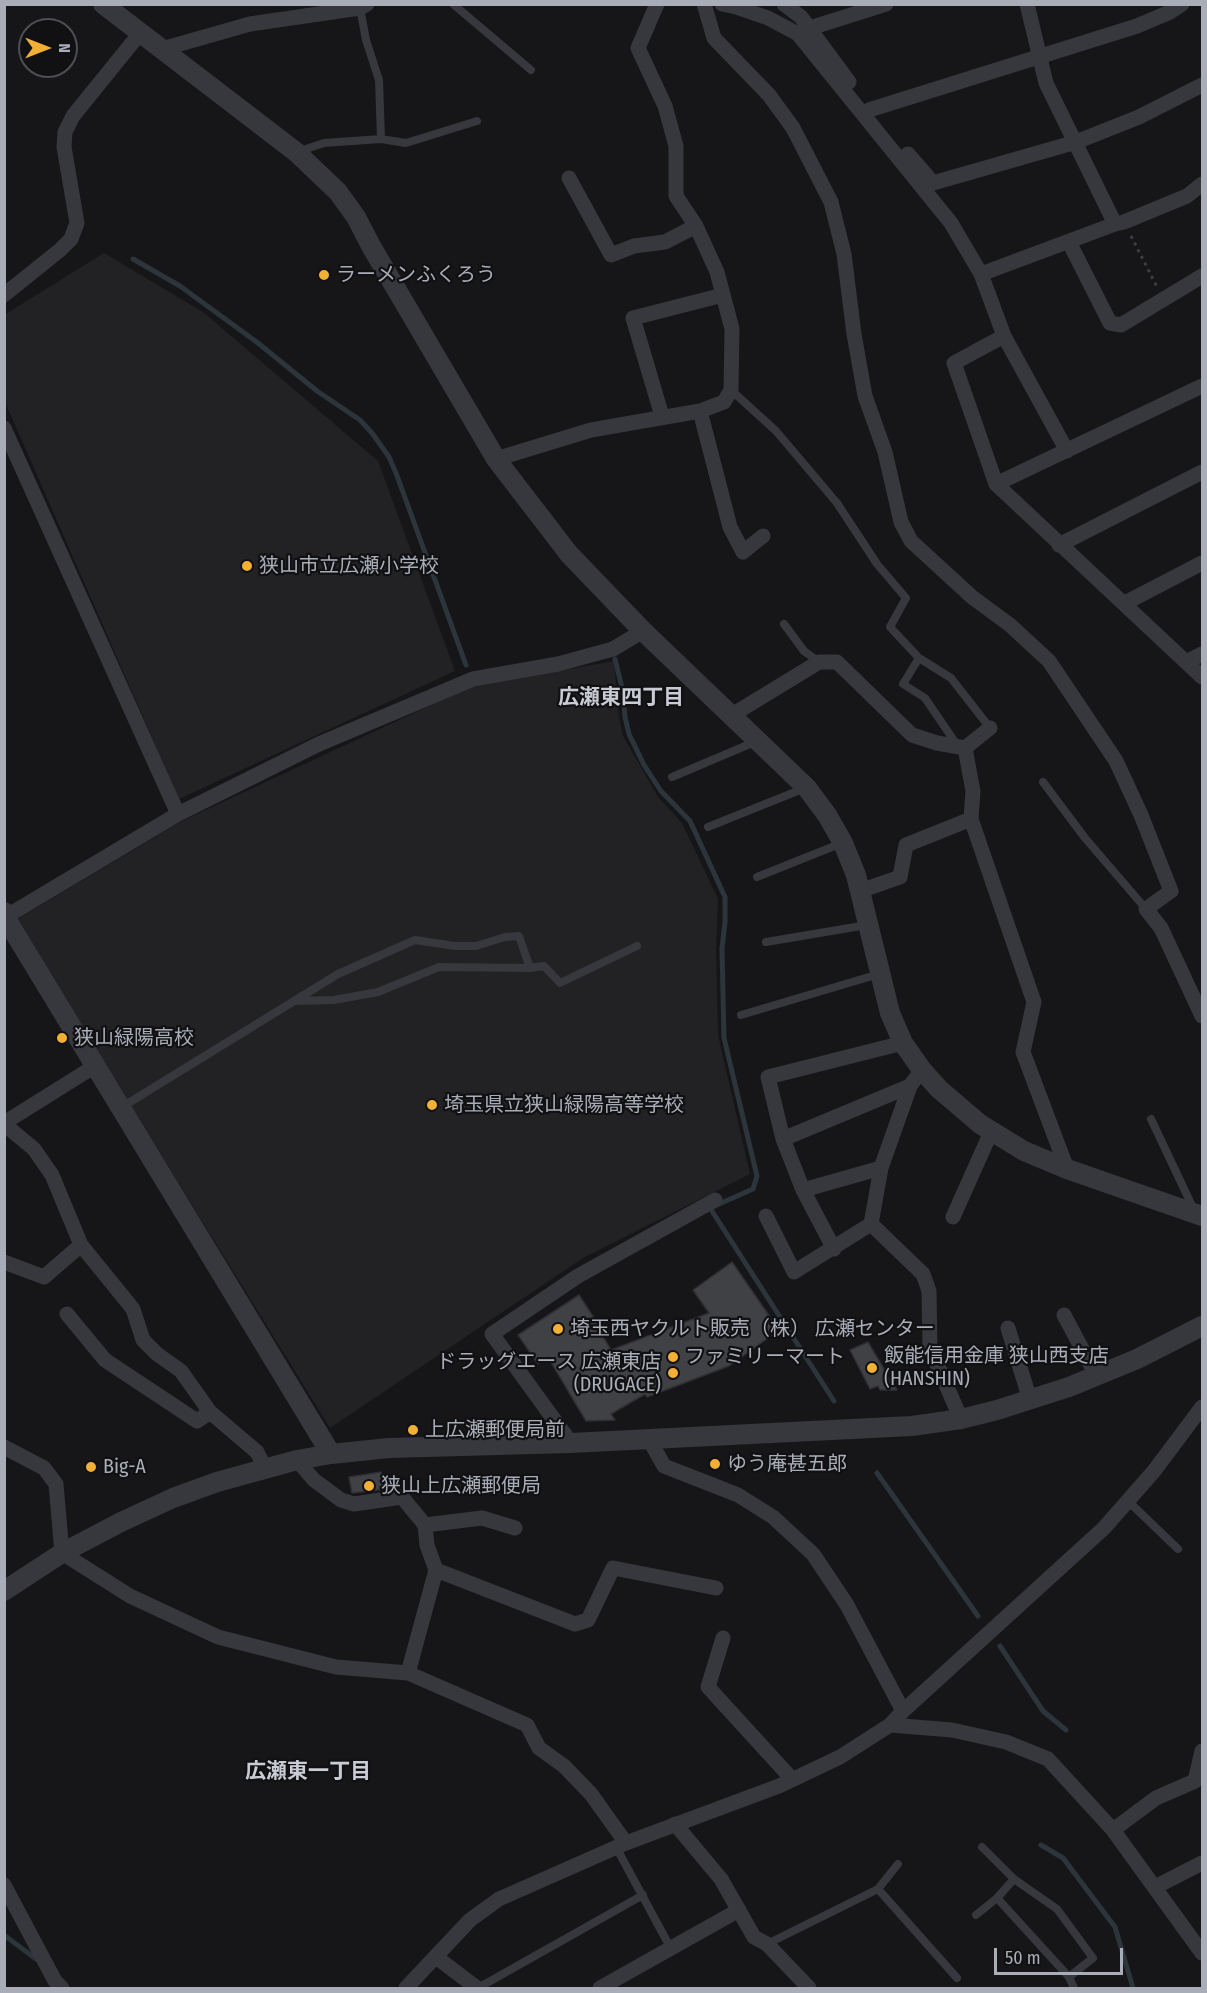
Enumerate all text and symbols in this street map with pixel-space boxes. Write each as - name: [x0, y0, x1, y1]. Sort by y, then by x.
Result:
- north arrow: [18, 18, 78, 78]
- text: N: [55, 43, 74, 53]
- place label: ラーメンふくろう: [336, 263, 496, 287]
- marker: ラーメンふくろう: [317, 268, 331, 282]
- place label: 狭山市立広瀬小学校: [259, 554, 439, 578]
- marker: 狭山市立広瀬小学校: [240, 559, 254, 573]
- district label: 広瀬東四丁目: [558, 685, 684, 711]
- place label: 狭山緑陽高校: [74, 1026, 194, 1050]
- marker: 狭山緑陽高校: [55, 1031, 69, 1045]
- place label: 埼玉県立狭山緑陽高等学校: [444, 1093, 684, 1117]
- marker: 埼玉県立狭山緑陽高等学校: [425, 1098, 439, 1112]
- place label: 埼玉西ヤクルト販売（株） 広瀬センター: [570, 1317, 935, 1341]
- marker: 埼玉西ヤクルト販売（株） 広瀬センター: [551, 1322, 565, 1336]
- place label: 飯能信用金庫 狭山西支店 (HANSHIN): [884, 1344, 1109, 1391]
- place label: ファミリーマート: [685, 1345, 845, 1369]
- place label: ドラッグエース 広瀬東店 (DRUGACE): [436, 1350, 661, 1397]
- marker: ファミリーマート: [666, 1350, 680, 1364]
- marker: 飯能信用金庫 狭山西支店 (HANSHIN): [865, 1361, 879, 1375]
- marker: ドラッグエース 広瀬東店 (DRUGACE): [666, 1366, 680, 1380]
- place label: 上広瀬郵便局前: [425, 1418, 565, 1442]
- marker: 上広瀬郵便局前: [406, 1423, 420, 1437]
- place label: ゆう庵甚五郎: [727, 1452, 847, 1476]
- place label: Big-A: [103, 1455, 146, 1479]
- marker: ゆう庵甚五郎: [708, 1457, 722, 1471]
- marker: Big-A: [84, 1460, 98, 1474]
- place label: 狭山上広瀬郵便局: [381, 1474, 541, 1498]
- marker: 狭山上広瀬郵便局: [362, 1479, 376, 1493]
- district label: 広瀬東一丁目: [245, 1759, 371, 1785]
- scale bar: [997, 1936, 1126, 1974]
- text: 50 m: [1005, 1947, 1041, 1969]

